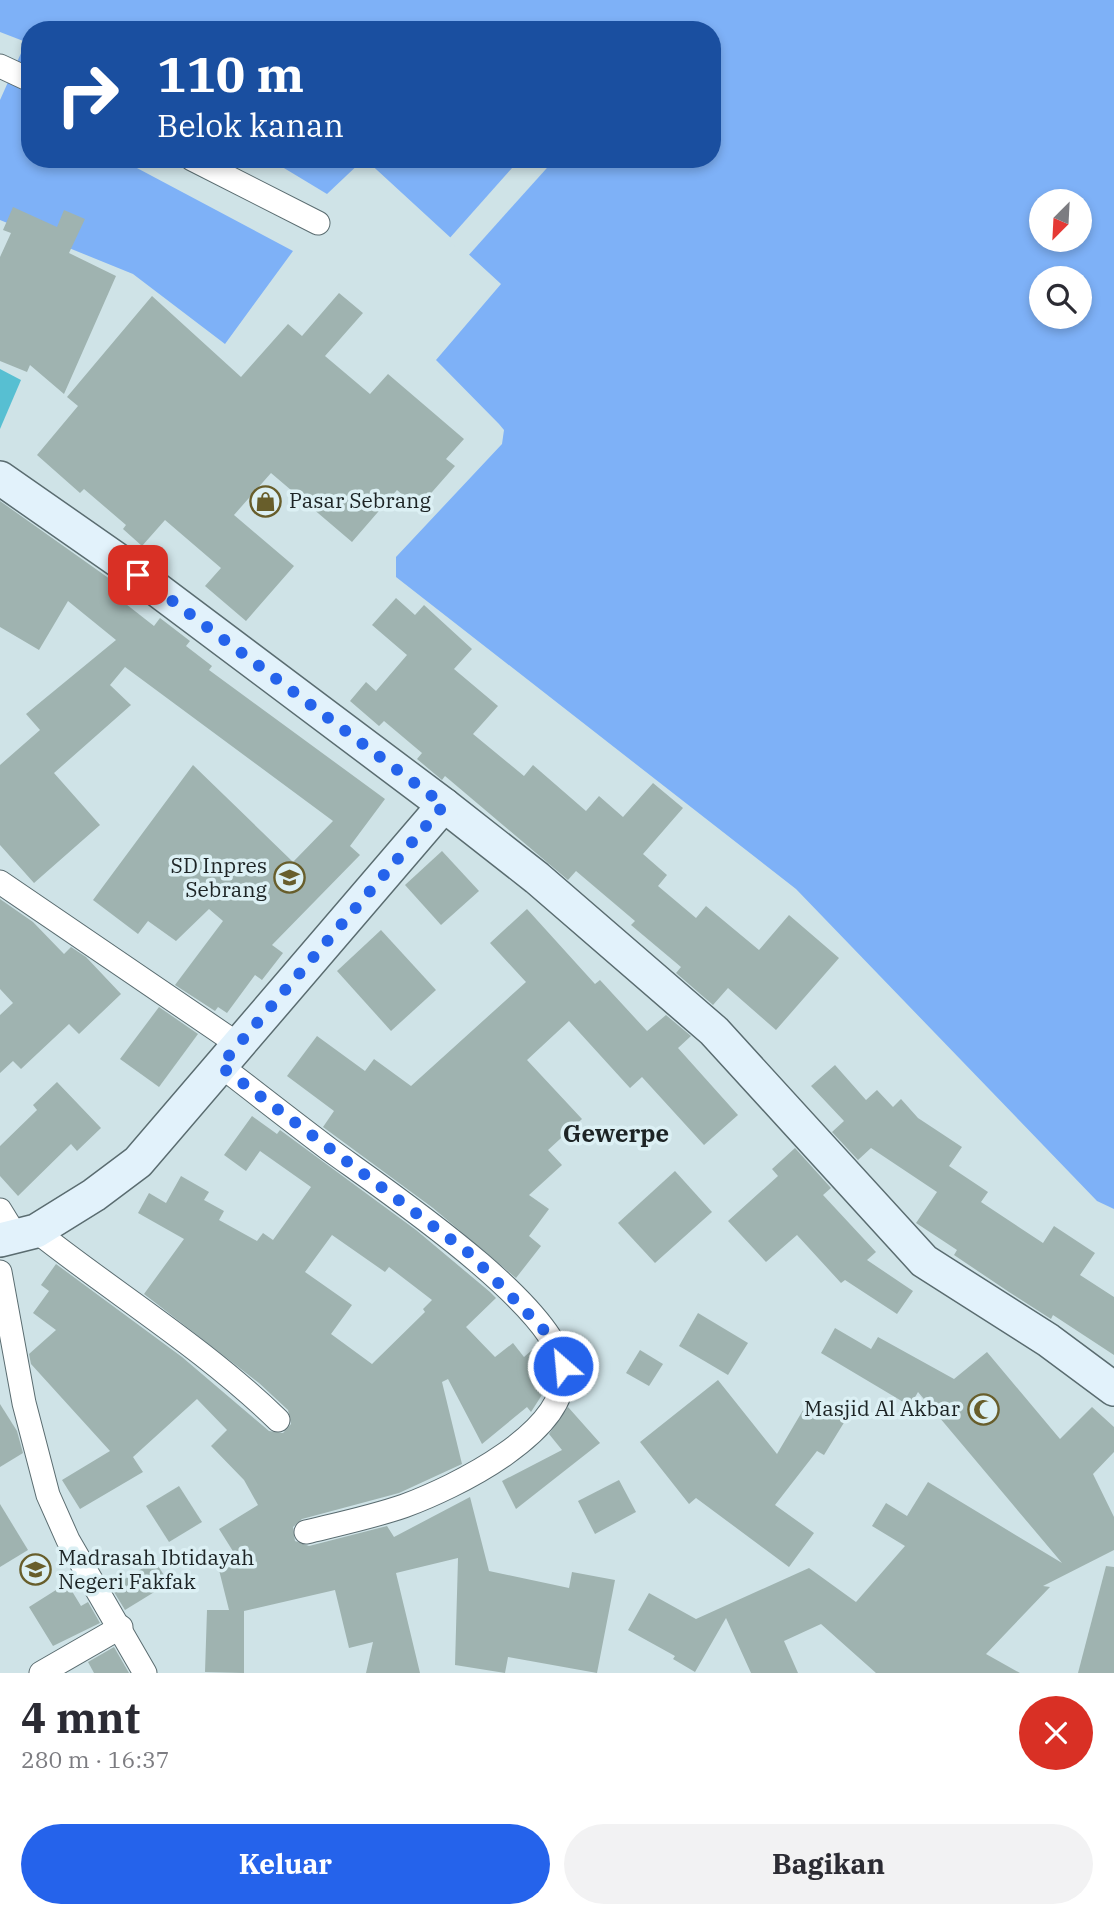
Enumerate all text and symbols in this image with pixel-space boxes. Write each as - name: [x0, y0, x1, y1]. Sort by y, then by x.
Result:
- text: 110 m: [157, 42, 304, 105]
- icon: right: [42, 49, 133, 140]
- text: Belok kanan: [157, 104, 344, 146]
- north arrow: [1029, 189, 1092, 252]
- map controls: [1029, 189, 1092, 329]
- button: search: [1029, 266, 1092, 329]
- shop icon: Pasar Sebrang: [249, 484, 283, 518]
- place label: Pasar Sebrang: [289, 486, 432, 514]
- pin: [108, 545, 168, 605]
- icon: arrive: [119, 556, 157, 594]
- place label: SD Inpres Sebrang: [171, 851, 268, 903]
- school or university icon: SD Inpres Sebrang: [273, 861, 307, 895]
- district label: Gewerpe: [563, 1117, 669, 1149]
- position arrow: [526, 1329, 600, 1403]
- mosque icon: Masjid Al Akbar: [966, 1392, 1000, 1426]
- place label: Masjid Al Akbar: [804, 1394, 961, 1422]
- place label: Madrasah Ibtidayah Negeri Fakfak: [58, 1543, 254, 1595]
- school or university icon: Madrasah Ibtidayah Negeri Fakfak: [18, 1553, 52, 1587]
- text: 4 mnt: [21, 1690, 140, 1745]
- button: close: [1019, 1696, 1093, 1770]
- text: 280 m · 16:37: [21, 1744, 170, 1774]
- button: Keluar: [21, 1824, 550, 1904]
- button: Bagikan: [564, 1824, 1093, 1904]

